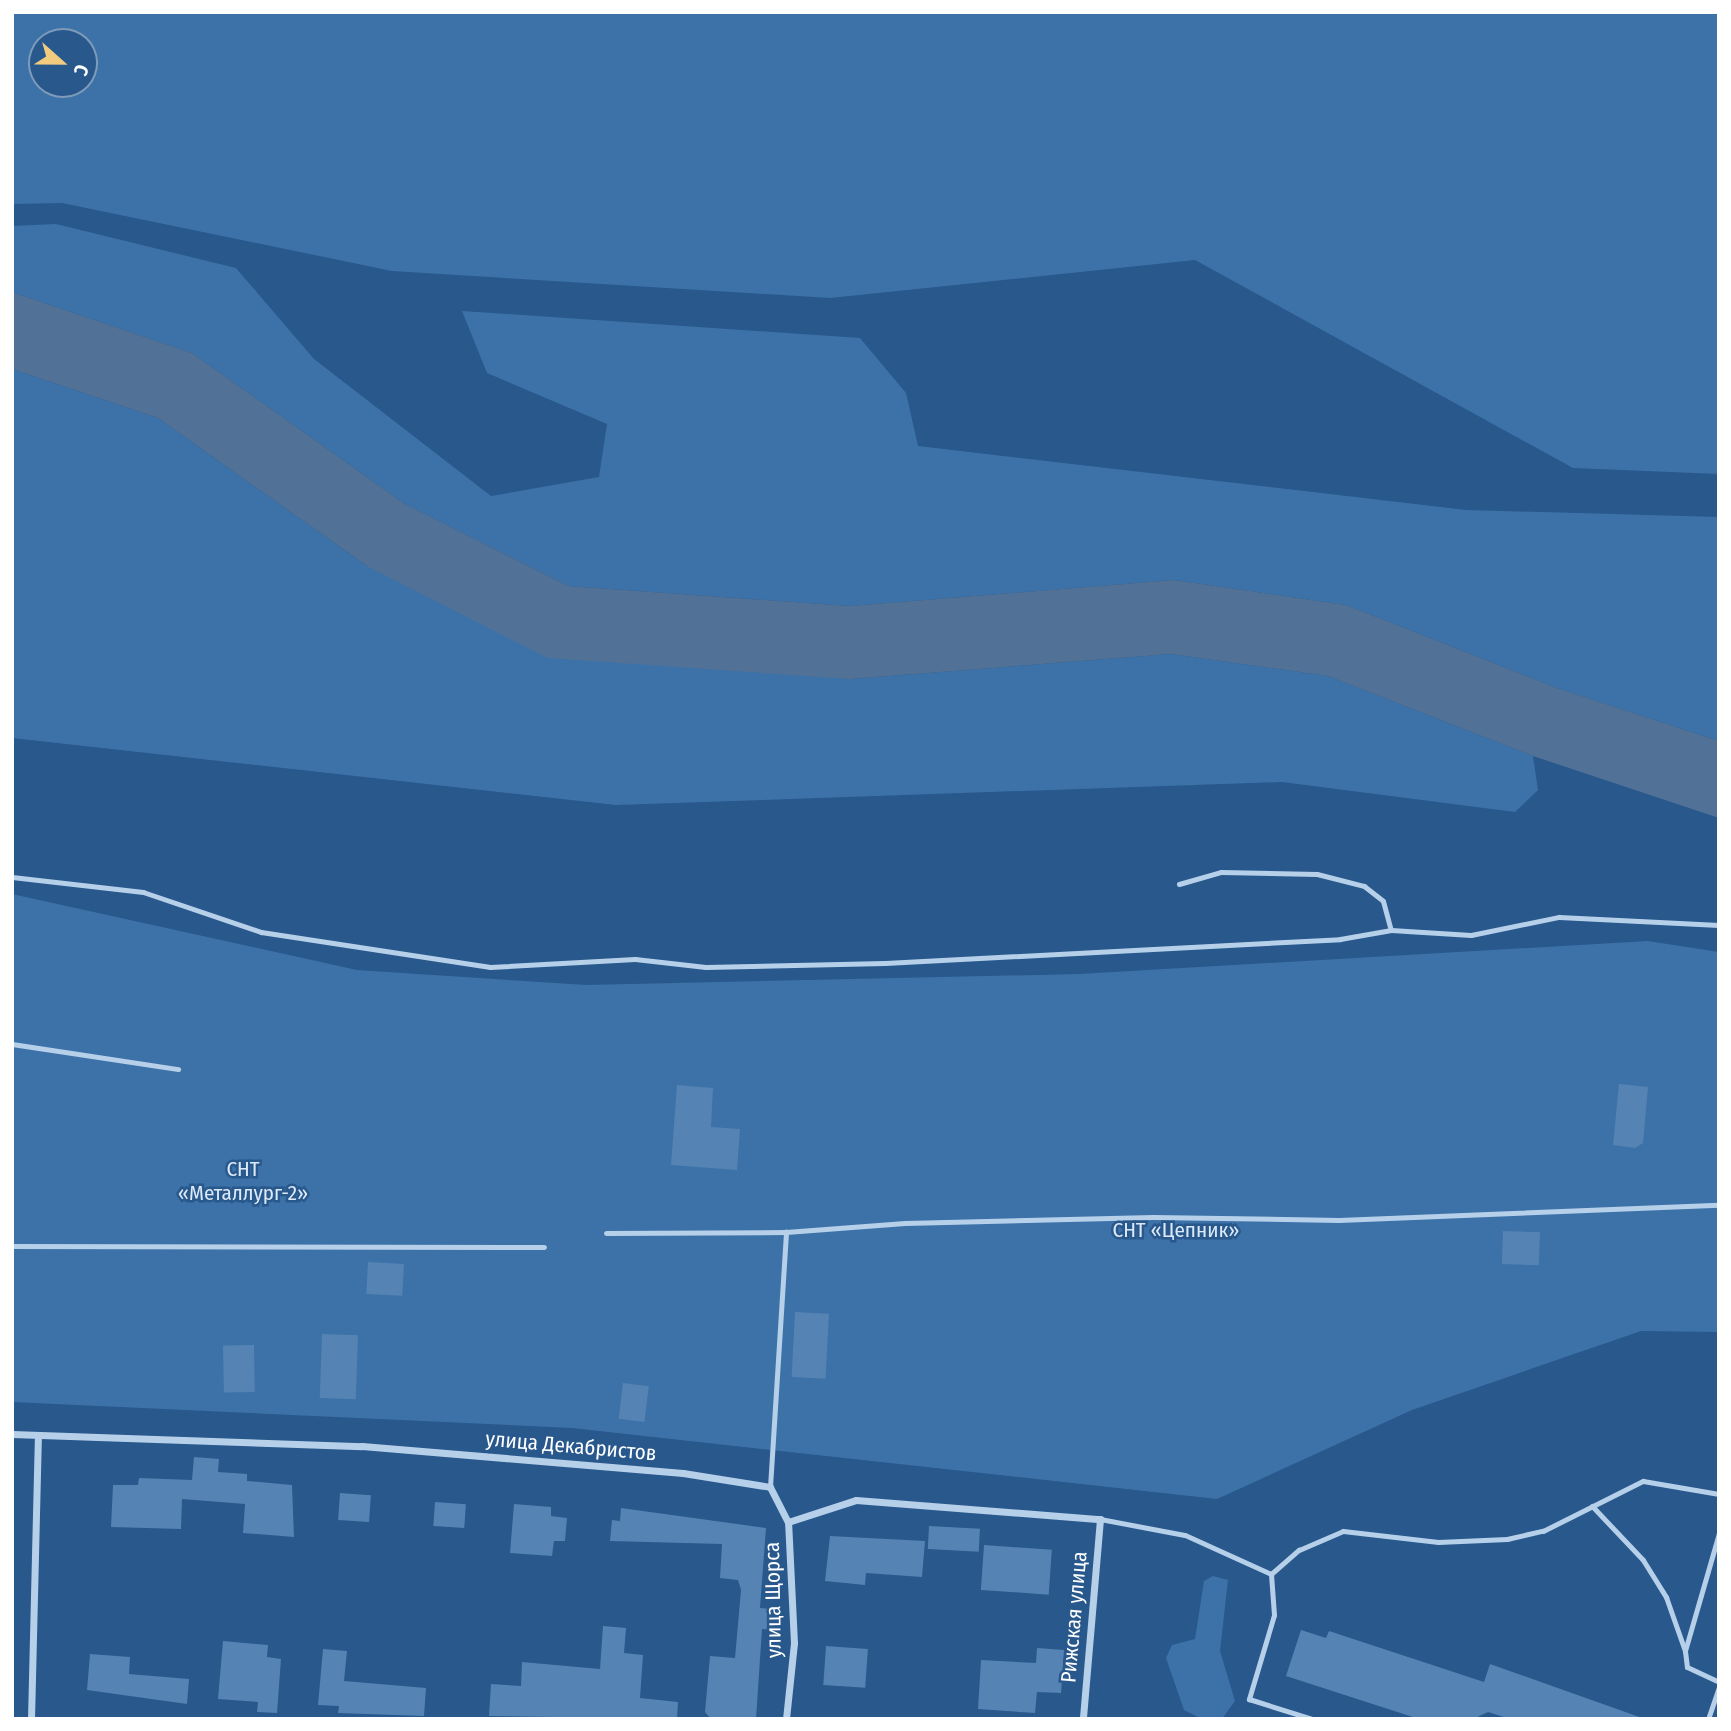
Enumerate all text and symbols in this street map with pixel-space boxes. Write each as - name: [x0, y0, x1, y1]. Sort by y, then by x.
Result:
- north arrow: [28, 28, 98, 98]
- text: С: [69, 61, 94, 79]
- park label: СНТ «Металлург-2»: [178, 1156, 308, 1206]
- park label: СНТ «Цепник»: [1112, 1217, 1240, 1243]
- street label: улица Декабристов: [485, 1426, 657, 1466]
- street label: улица Щорса: [759, 1542, 787, 1658]
- street label: Рижская улица: [1056, 1550, 1092, 1684]

